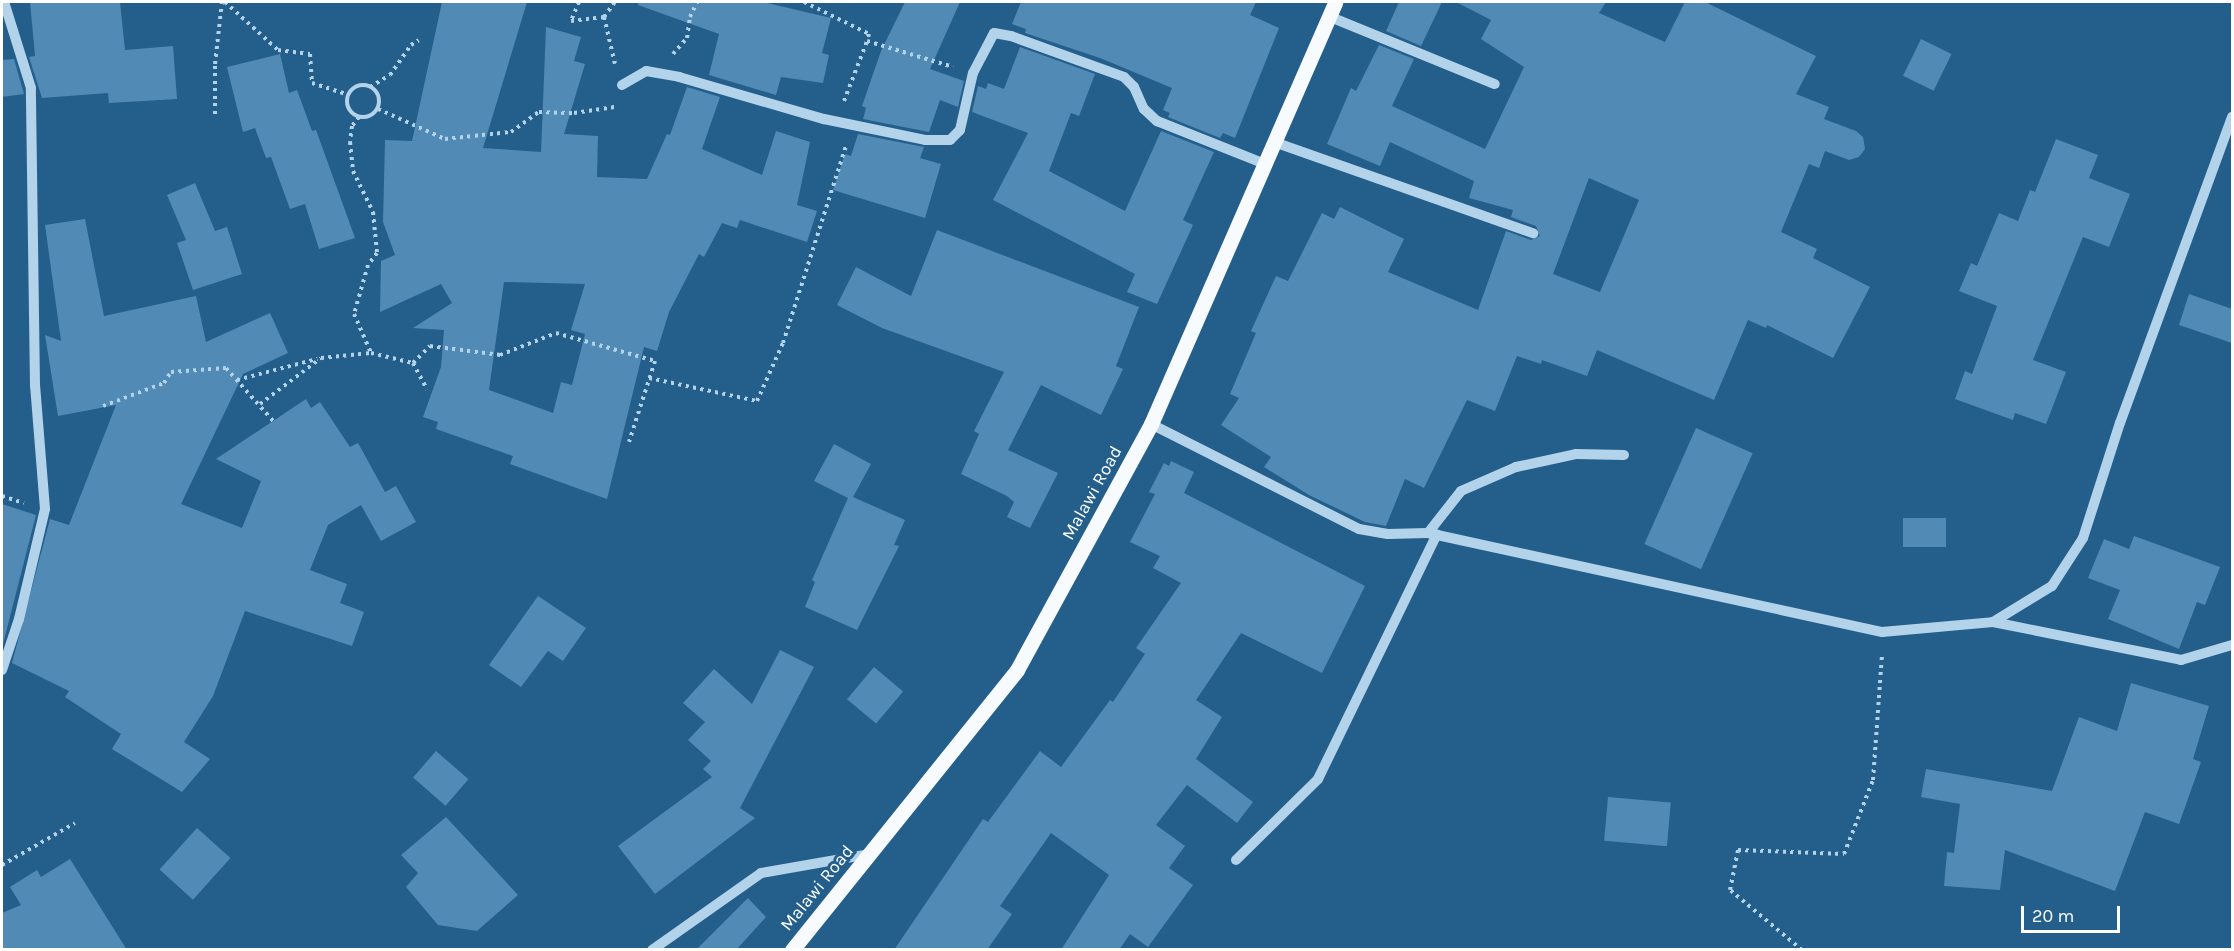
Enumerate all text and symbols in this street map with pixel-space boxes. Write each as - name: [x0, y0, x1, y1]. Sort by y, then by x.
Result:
- street label: Malawi Road: [1057, 442, 1127, 544]
- street label: Malawi Road: [776, 841, 858, 935]
- scale bar: [2024, 894, 2123, 932]
- text: 20 m: [2032, 905, 2074, 927]

